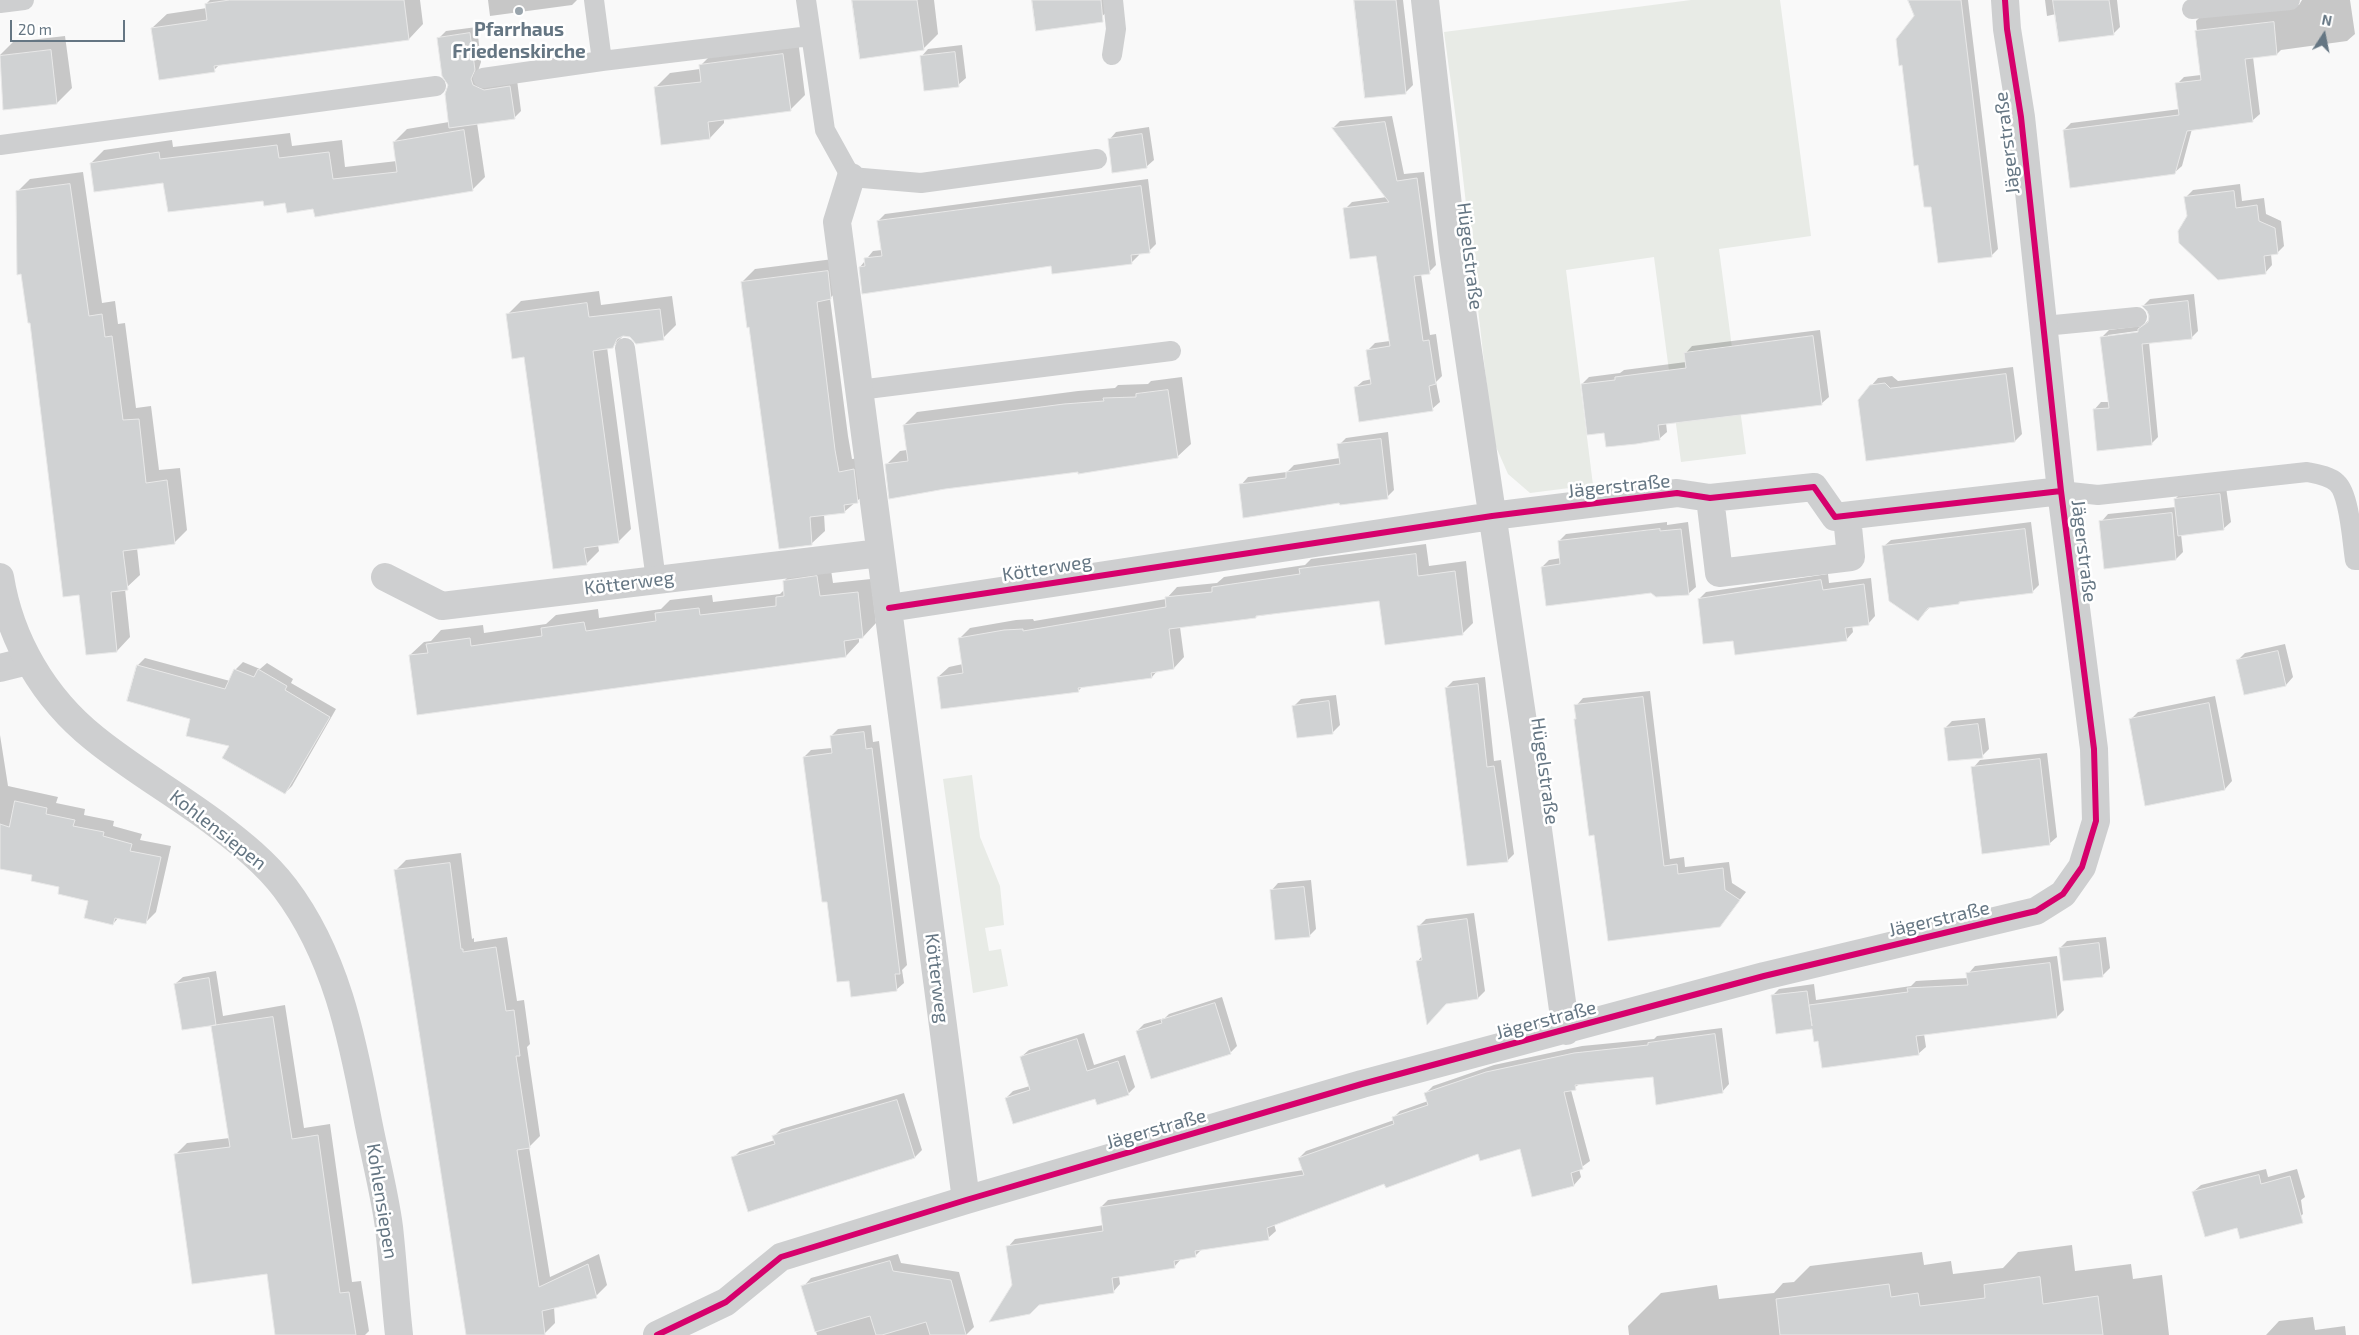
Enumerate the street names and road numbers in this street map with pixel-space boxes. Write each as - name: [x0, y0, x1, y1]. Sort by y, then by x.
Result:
- street label: Jägerstraße: [1989, 90, 2025, 196]
- street label: Hügelstraße: [1452, 201, 1488, 311]
- street label: Jägerstraße: [1566, 469, 1672, 503]
- street label: Jägerstraße: [2066, 498, 2102, 604]
- street label: Kötterweg: [1001, 550, 1093, 586]
- street label: Kötterweg: [583, 566, 675, 600]
- street label: Hügelstraße: [1526, 716, 1564, 826]
- street label: Kohlensiepen: [165, 785, 271, 875]
- street label: Jägerstraße: [1886, 896, 1992, 942]
- street label: Kötterweg: [920, 932, 954, 1024]
- street label: Jägerstraße: [1493, 996, 1599, 1044]
- street label: Jägerstraße: [1103, 1104, 1209, 1154]
- street label: Kohlensiepen: [362, 1142, 402, 1260]

